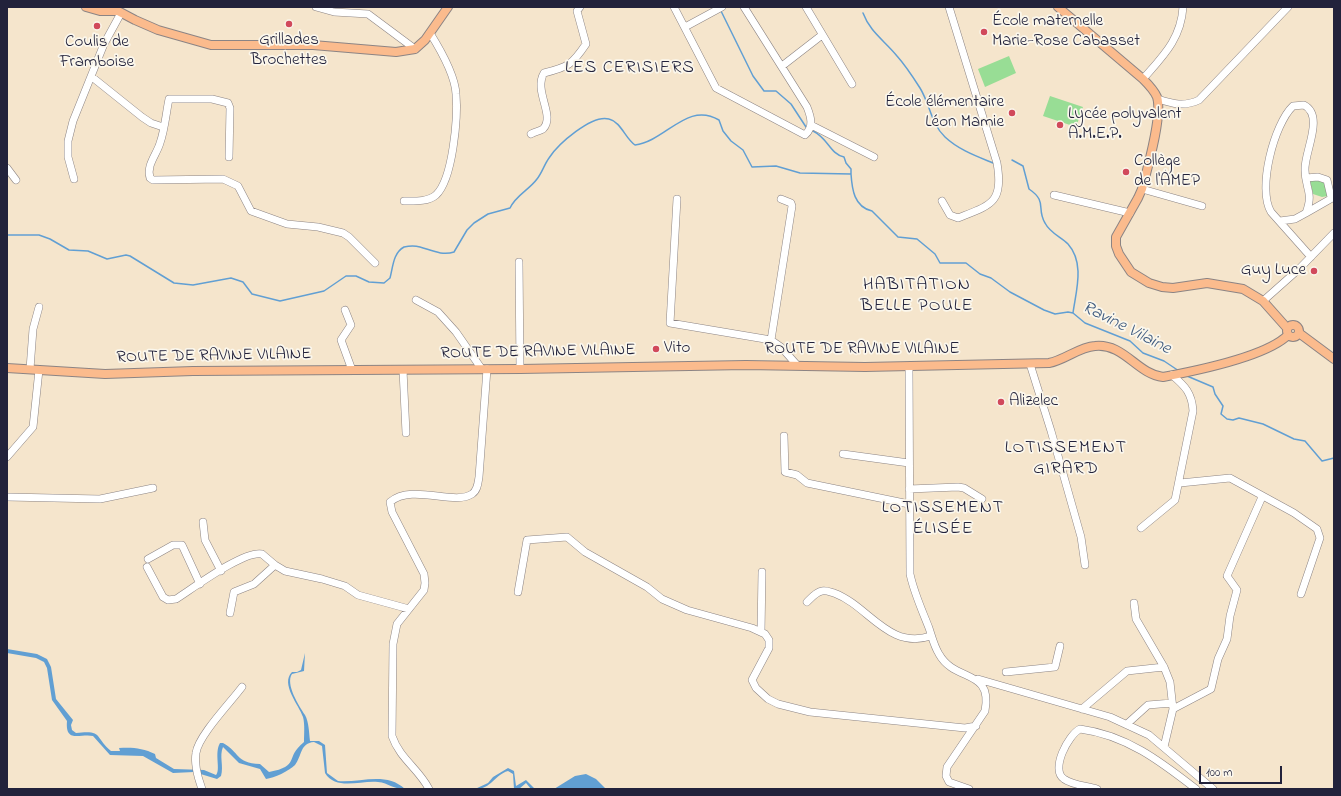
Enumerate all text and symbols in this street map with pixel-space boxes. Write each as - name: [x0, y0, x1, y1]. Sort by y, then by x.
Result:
- place label: École maternelle Marie-Rose Cabasset: [992, 12, 1140, 52]
- marker: Grillades Brochettes: [284, 19, 294, 29]
- marker: Coulis de Framboise: [92, 21, 102, 31]
- marker: École maternelle Marie-Rose Cabasset: [979, 27, 989, 37]
- place label: Grillades Brochettes: [251, 31, 327, 71]
- place label: Coulis de Framboise: [60, 33, 134, 73]
- district label: LES CERISIERS: [565, 58, 695, 80]
- place label: École élémentaire Léon Mamie: [885, 93, 1004, 133]
- place label: Lycée polyvalent A.M.E.P.: [1068, 105, 1181, 145]
- marker: École élémentaire Léon Mamie: [1007, 108, 1017, 118]
- marker: Lycée polyvalent A.M.E.P.: [1055, 120, 1065, 130]
- place label: Collège de l'AMEP: [1134, 152, 1200, 192]
- marker: Collège de l'AMEP: [1121, 167, 1131, 177]
- place label: Guy Luce: [1241, 261, 1306, 281]
- marker: Guy Luce: [1309, 266, 1319, 276]
- district label: HABITATION BELLE POULE: [861, 275, 973, 318]
- water label: Ravine Vilaine: [1078, 297, 1174, 361]
- place label: Vito: [664, 339, 690, 359]
- street label: ROUTE DE RAVINE VILAINE: [764, 340, 960, 360]
- street label: ROUTE DE RAVINE VILAINE: [440, 341, 636, 365]
- marker: Vito: [651, 344, 661, 354]
- street label: ROUTE DE RAVINE VILAINE: [116, 345, 312, 369]
- place label: Alizelec: [1009, 392, 1058, 412]
- marker: Alizelec: [996, 397, 1006, 407]
- district label: LOTISSEMENT GIRARD: [1005, 438, 1127, 480]
- district label: LOTISSEMENT ÉLISÉE: [882, 498, 1004, 540]
- scale bar: [1201, 758, 1284, 784]
- text: 100 m: [1206, 764, 1233, 782]

